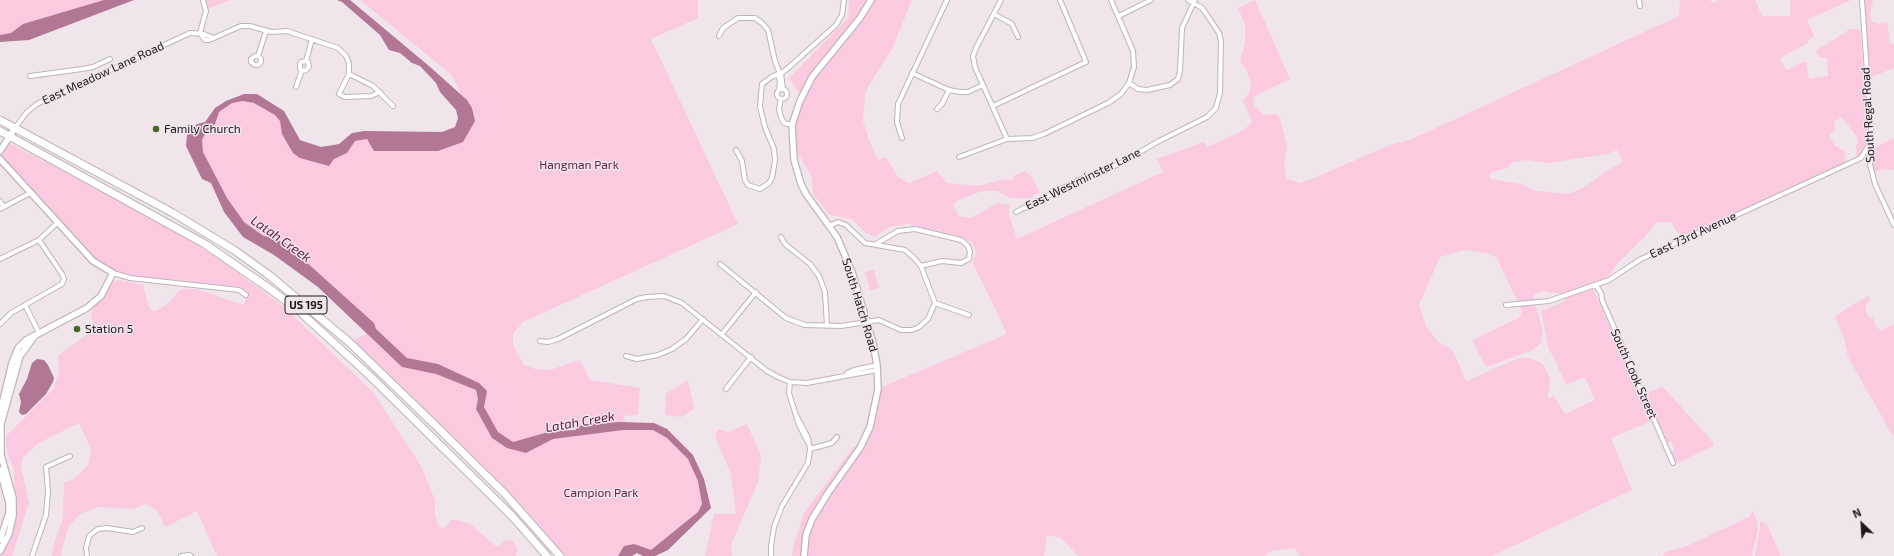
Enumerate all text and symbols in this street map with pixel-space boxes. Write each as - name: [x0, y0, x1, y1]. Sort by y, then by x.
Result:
- street label: East Meadow Lane Road: [40, 38, 166, 108]
- street label: South Regal Road: [1858, 67, 1878, 163]
- place label: Family Church: [164, 122, 241, 136]
- marker: Family Church: [151, 124, 161, 134]
- street label: East Westminster Lane: [1023, 145, 1143, 213]
- park label: Hangman Park: [539, 158, 619, 172]
- street label: East 73rd Avenue: [1647, 209, 1739, 261]
- water label: Latah Creek: [248, 213, 314, 265]
- street label: South Hatch Road: [839, 257, 881, 353]
- road number: US 195: [285, 296, 327, 314]
- place label: Station 5: [85, 322, 133, 336]
- marker: Station 5: [72, 324, 82, 334]
- street label: South Cook Street: [1608, 327, 1660, 421]
- water label: Latah Creek: [544, 408, 616, 436]
- park label: Campion Park: [564, 486, 638, 500]
- north arrow: [1842, 504, 1882, 544]
- text: N: [1850, 505, 1863, 520]

